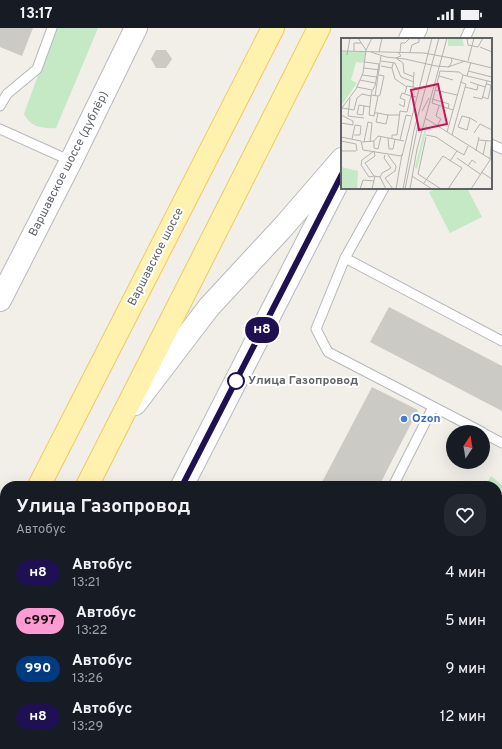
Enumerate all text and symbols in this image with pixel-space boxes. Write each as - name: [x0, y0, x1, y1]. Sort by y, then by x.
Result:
- text: 13:17: [20, 5, 53, 24]
- inset map: [341, 38, 492, 189]
- street label: Варшавское шоссе (дублёр): [25, 89, 113, 239]
- street label: Варшавское шоссе: [124, 205, 188, 309]
- line badge: н8: [244, 317, 280, 343]
- text: н8: [253, 321, 271, 338]
- marker: Улица Газопровод: [227, 372, 245, 390]
- place label: Улица Газопровод: [248, 373, 358, 389]
- place label: Ozon: [412, 411, 441, 427]
- marker: Ozon: [399, 414, 409, 424]
- north arrow: [446, 425, 490, 469]
- map controls: [446, 425, 490, 469]
- button: heart: [444, 494, 486, 536]
- text: Улица Газопровод: [16, 495, 190, 519]
- text: Автобус: [16, 522, 66, 538]
- text: Автобус: [72, 556, 132, 575]
- text: н8: [29, 564, 47, 581]
- text: 4 мин: [445, 564, 486, 583]
- text: 13:21: [72, 575, 100, 591]
- text: Автобус: [76, 604, 136, 623]
- text: с997: [24, 612, 56, 629]
- text: 5 мин: [445, 612, 486, 631]
- text: 13:22: [76, 623, 108, 639]
- text: Автобус: [72, 652, 132, 671]
- text: 990: [25, 660, 51, 677]
- text: 9 мин: [446, 660, 486, 679]
- text: 13:26: [72, 671, 103, 687]
- text: Автобус: [72, 700, 132, 719]
- text: н8: [29, 708, 47, 725]
- text: 12 мин: [440, 708, 486, 727]
- text: 13:29: [72, 719, 103, 735]

